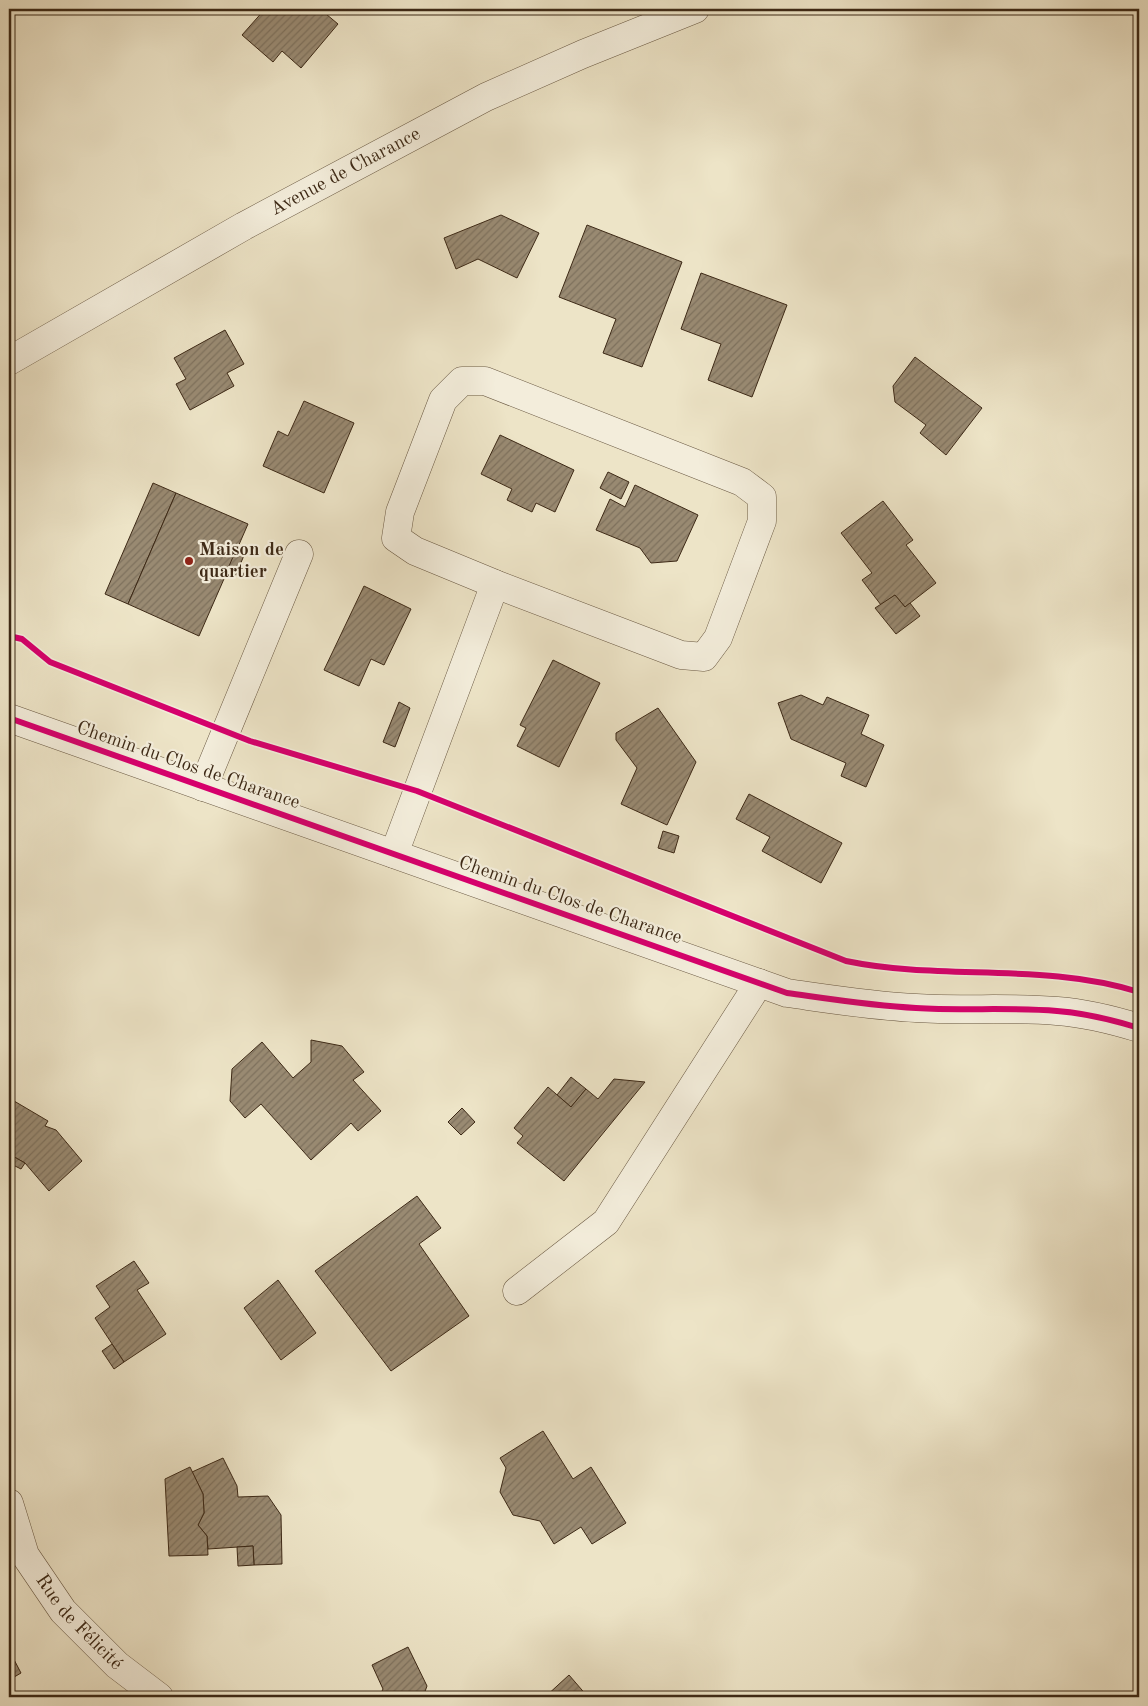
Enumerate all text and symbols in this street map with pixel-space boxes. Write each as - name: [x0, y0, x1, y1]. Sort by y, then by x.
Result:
- street label: Avenue de Charance: [267, 124, 423, 220]
- place label: Maison de quartier: [199, 541, 284, 582]
- marker: Maison de quartier: [183, 555, 195, 567]
- street label: Chemin du Clos de Charance: [74, 719, 302, 813]
- street label: Chemin du Clos de Charance: [456, 854, 684, 948]
- street label: Rue de Félicité: [32, 1571, 126, 1674]

